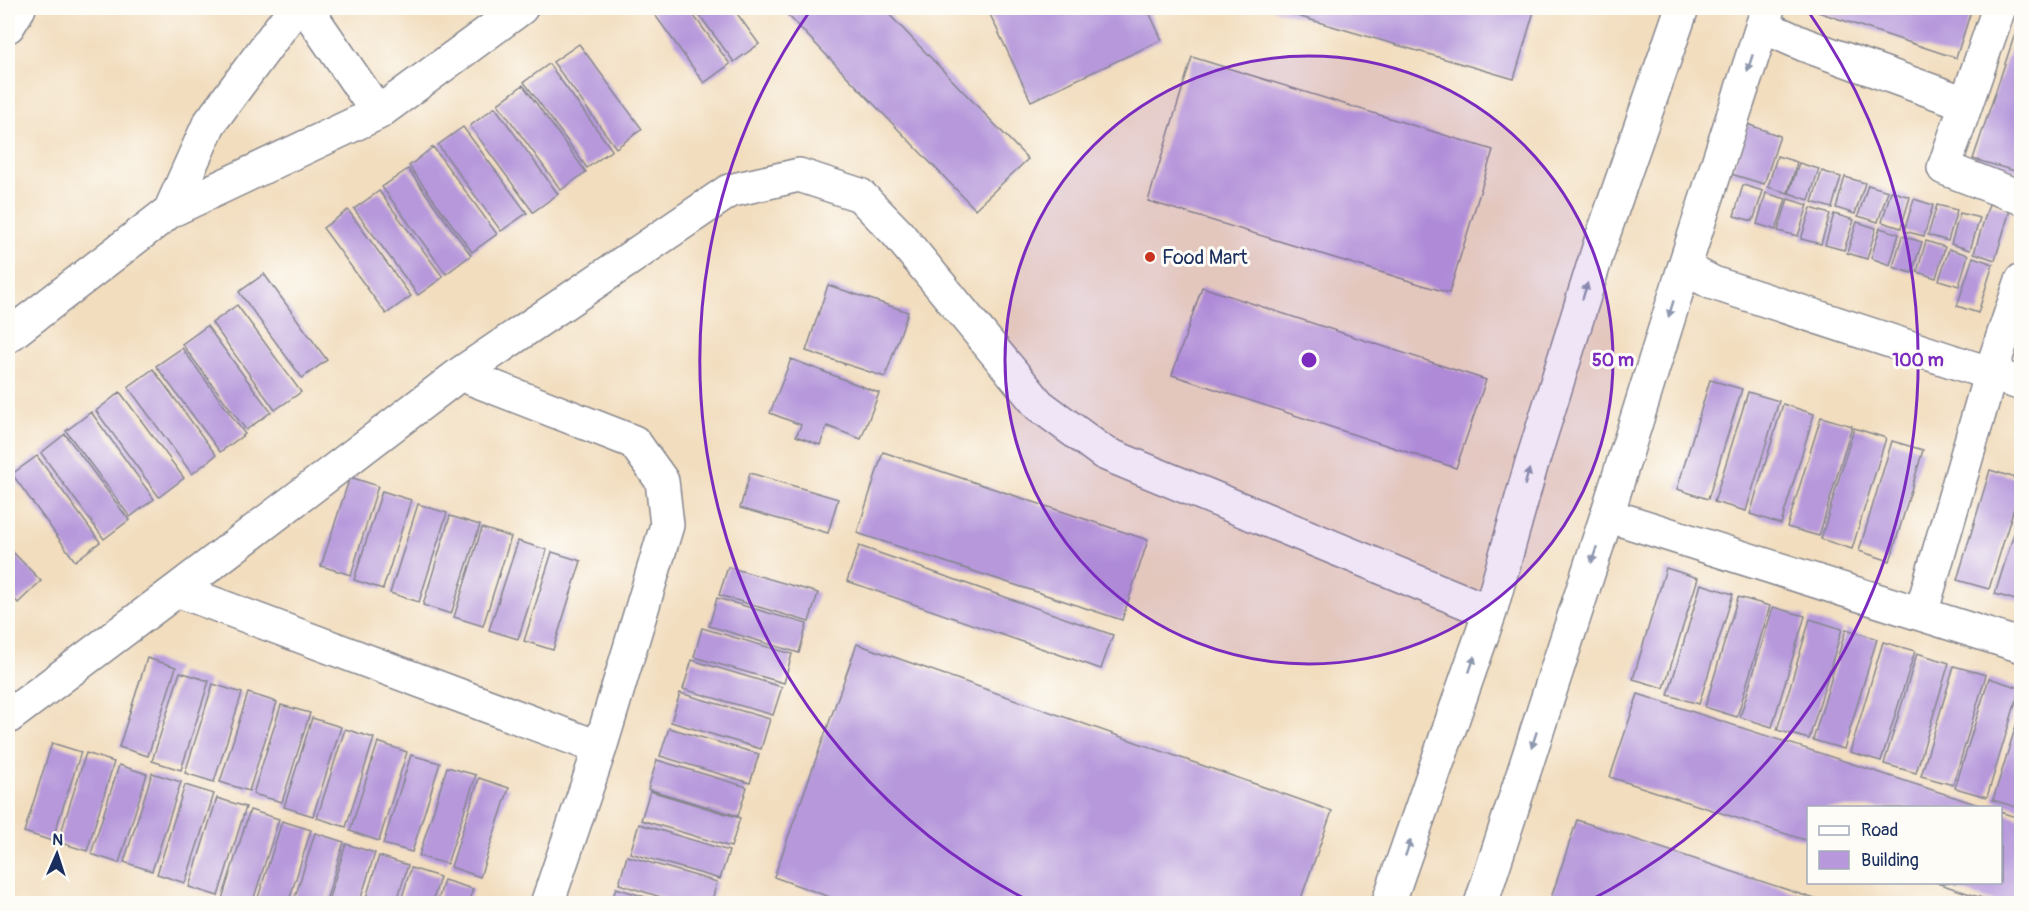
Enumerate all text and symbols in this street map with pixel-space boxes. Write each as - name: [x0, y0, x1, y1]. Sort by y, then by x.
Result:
- one-way arrow: [1745, 54, 1754, 72]
- place label: Food Mart: [1162, 245, 1249, 270]
- marker: Food Mart: [1143, 250, 1157, 264]
- one-way arrow: [1581, 282, 1590, 300]
- one-way arrow: [1666, 300, 1675, 318]
- text: 50 m: [1592, 349, 1634, 372]
- text: 100 m: [1892, 349, 1944, 372]
- centre of rings: [1299, 350, 1319, 370]
- one-way arrow: [1523, 468, 1533, 486]
- one-way arrow: [1589, 546, 1598, 564]
- one-way arrow: [1467, 655, 1477, 673]
- one-way arrow: [1529, 731, 1538, 749]
- legend: [1807, 806, 2002, 884]
- text: Road: [1861, 819, 1898, 842]
- north arrow: [27, 824, 87, 884]
- text: N: [52, 830, 64, 850]
- one-way arrow: [1403, 839, 1413, 857]
- text: Building: [1861, 849, 1919, 872]

